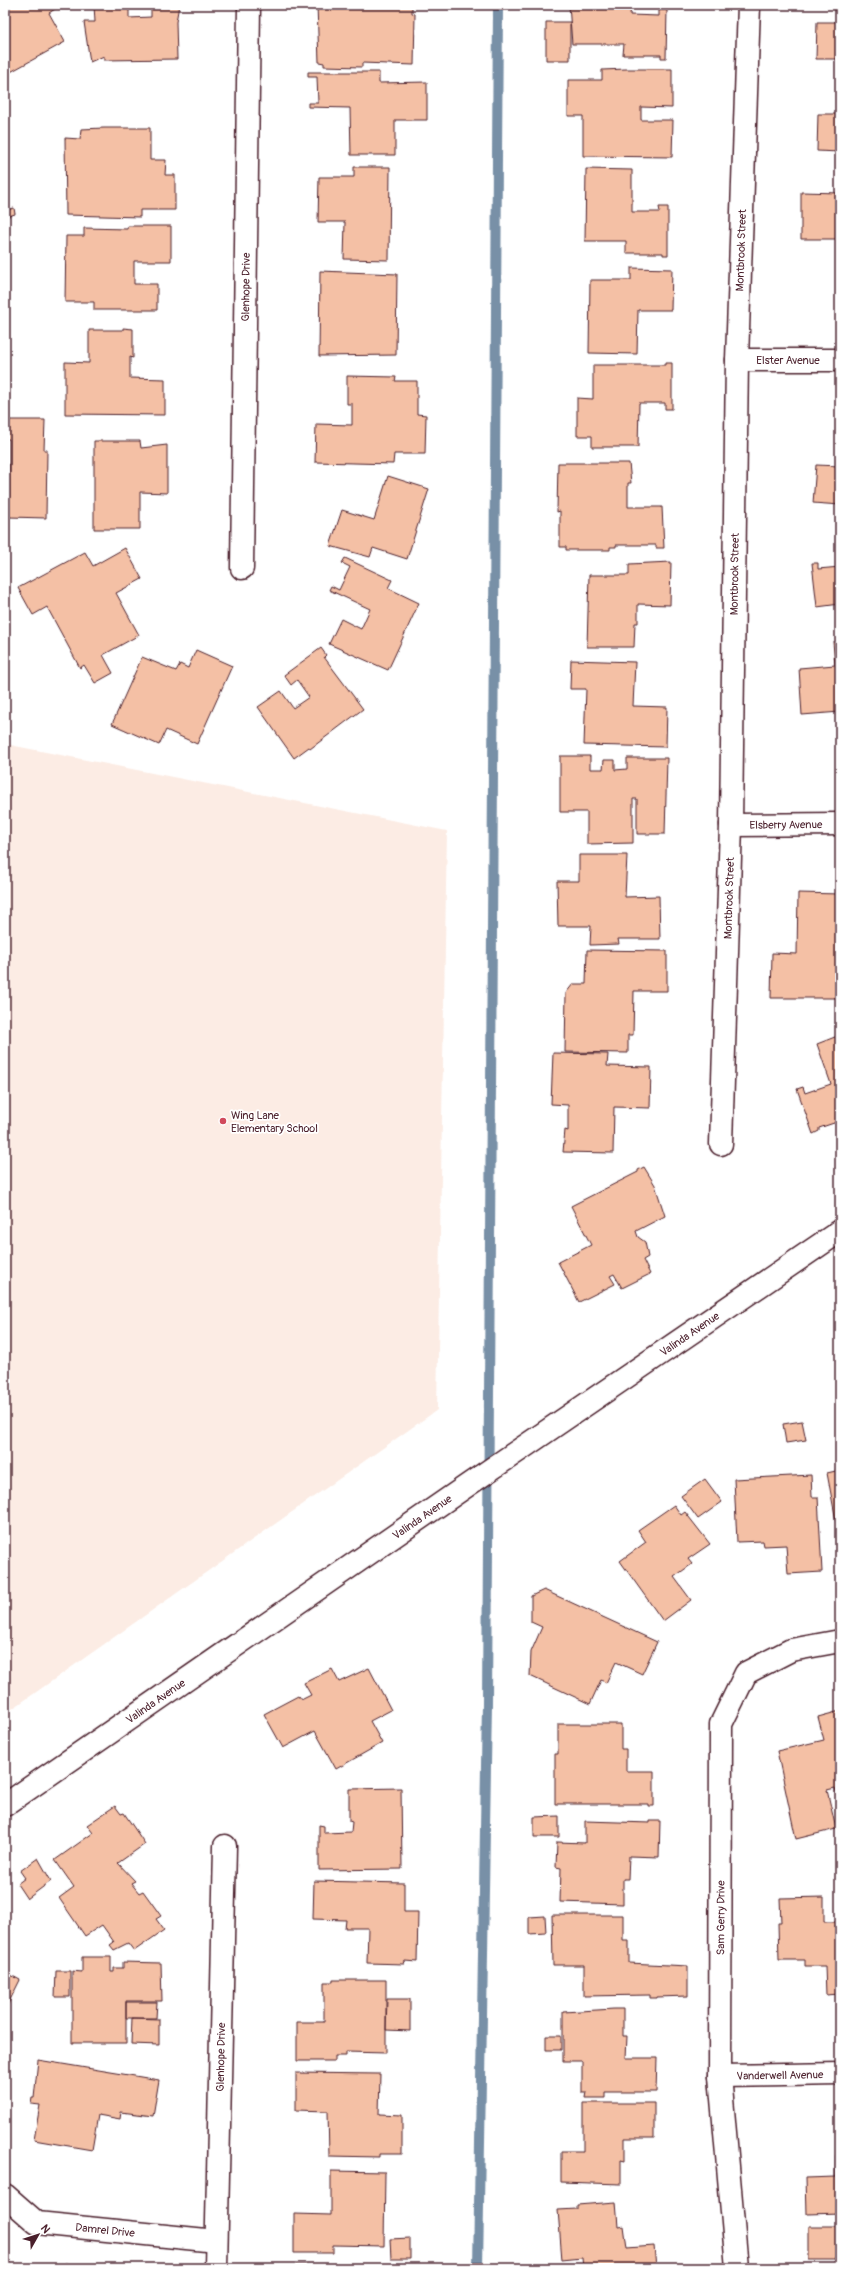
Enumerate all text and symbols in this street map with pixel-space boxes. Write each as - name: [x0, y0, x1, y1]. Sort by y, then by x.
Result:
- street label: Montbrook Street: [733, 208, 749, 292]
- street label: Glenhope Drive: [239, 252, 252, 322]
- street label: Elster Avenue: [756, 354, 820, 367]
- street label: Montbrook Street: [727, 532, 741, 615]
- street label: Elsberry Avenue: [749, 818, 823, 831]
- street label: Montbrook Street: [721, 856, 737, 939]
- place label: Wing Lane Elementary School: [231, 1109, 318, 1135]
- marker: Wing Lane Elementary School: [218, 1116, 228, 1126]
- street label: Valinda Avenue: [657, 1309, 722, 1359]
- street label: Valinda Avenue: [390, 1491, 455, 1542]
- street label: Valinda Avenue: [123, 1676, 188, 1726]
- street label: Sam Gerry Drive: [714, 1880, 727, 1955]
- street label: Glenhope Drive: [213, 2022, 228, 2092]
- street label: Vanderwell Avenue: [736, 2068, 824, 2082]
- north arrow: [18, 2215, 58, 2255]
- street label: Damrel Drive: [75, 2220, 136, 2239]
- text: N: [38, 2222, 53, 2236]

